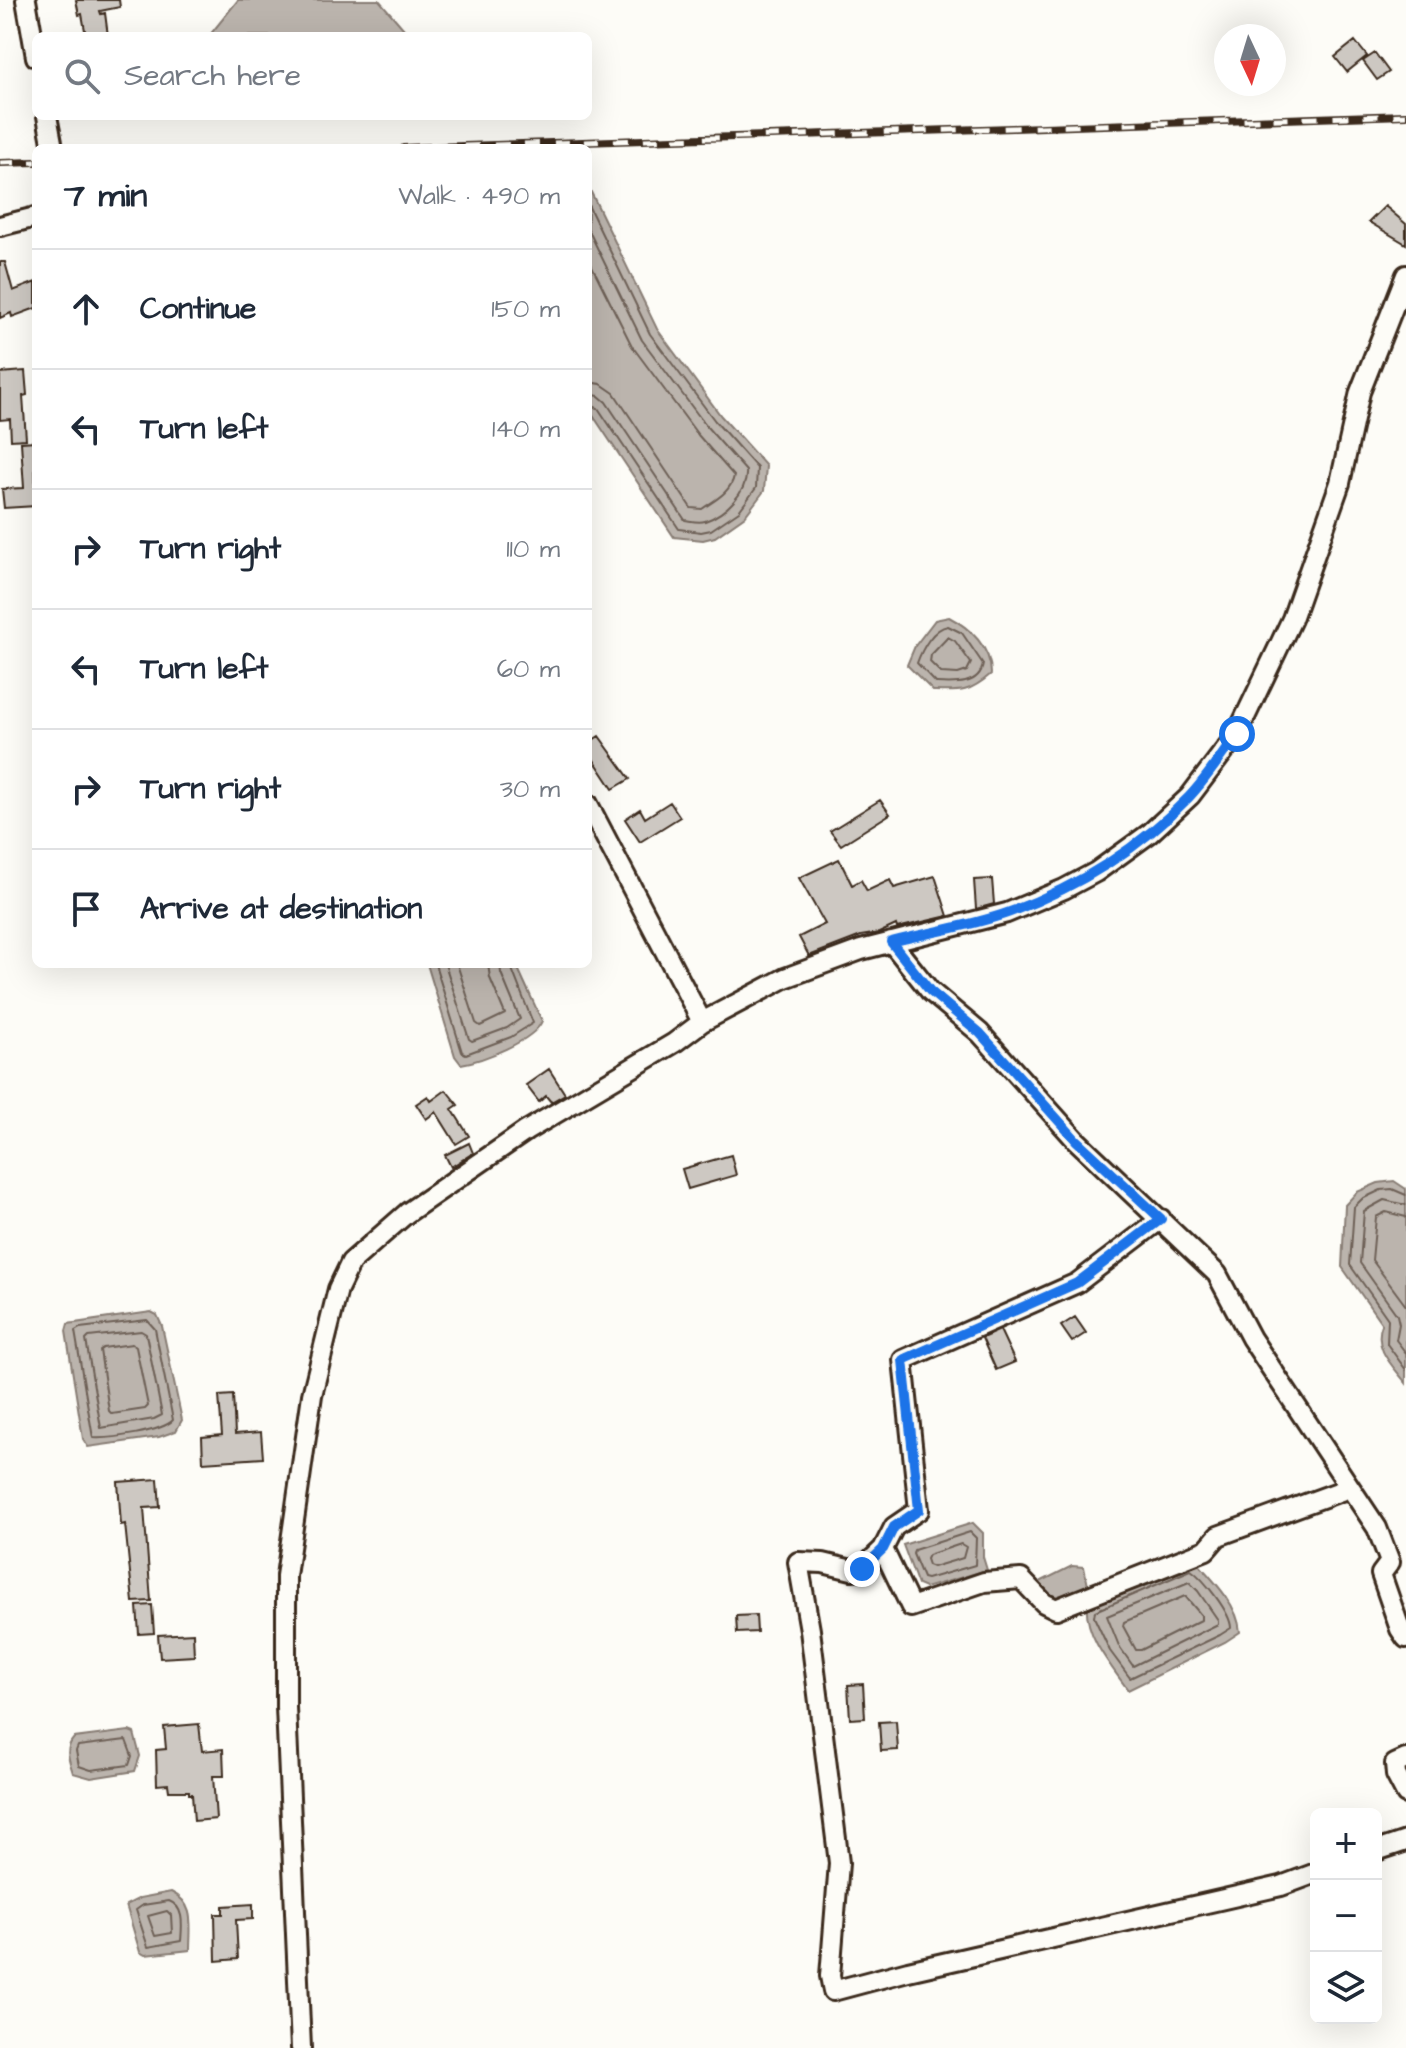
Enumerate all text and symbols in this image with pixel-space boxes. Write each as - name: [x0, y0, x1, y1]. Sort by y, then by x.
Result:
- north arrow: [1214, 24, 1286, 96]
- search box: [32, 32, 592, 120]
- icon: search: [60, 54, 104, 98]
- text: Search here: [124, 55, 301, 97]
- text: 7 min: [64, 172, 147, 220]
- text: Walk · 490 m: [398, 178, 560, 214]
- icon: ahead: [64, 287, 108, 331]
- text: Continue: [140, 288, 256, 330]
- text: 150 m: [491, 291, 560, 327]
- icon: left: [64, 407, 108, 451]
- text: Turn left: [140, 408, 268, 450]
- text: 140 m: [492, 411, 560, 447]
- icon: right: [64, 527, 108, 571]
- text: Turn right: [140, 528, 281, 570]
- text: 110 m: [506, 531, 560, 567]
- icon: left: [64, 647, 108, 691]
- text: Turn left: [140, 648, 268, 690]
- text: 60 m: [497, 651, 560, 687]
- route start: [1219, 716, 1255, 752]
- icon: right: [64, 767, 108, 811]
- text: Turn right: [140, 768, 281, 810]
- text: 30 m: [500, 771, 560, 807]
- icon: arrive: [64, 887, 108, 931]
- text: Arrive at destination: [140, 888, 422, 930]
- route end: [844, 1551, 880, 1587]
- map controls: [1310, 1808, 1382, 2024]
- button: +: [1310, 1808, 1382, 1880]
- button: −: [1310, 1880, 1382, 1952]
- button: layers: [1310, 1952, 1382, 2024]

